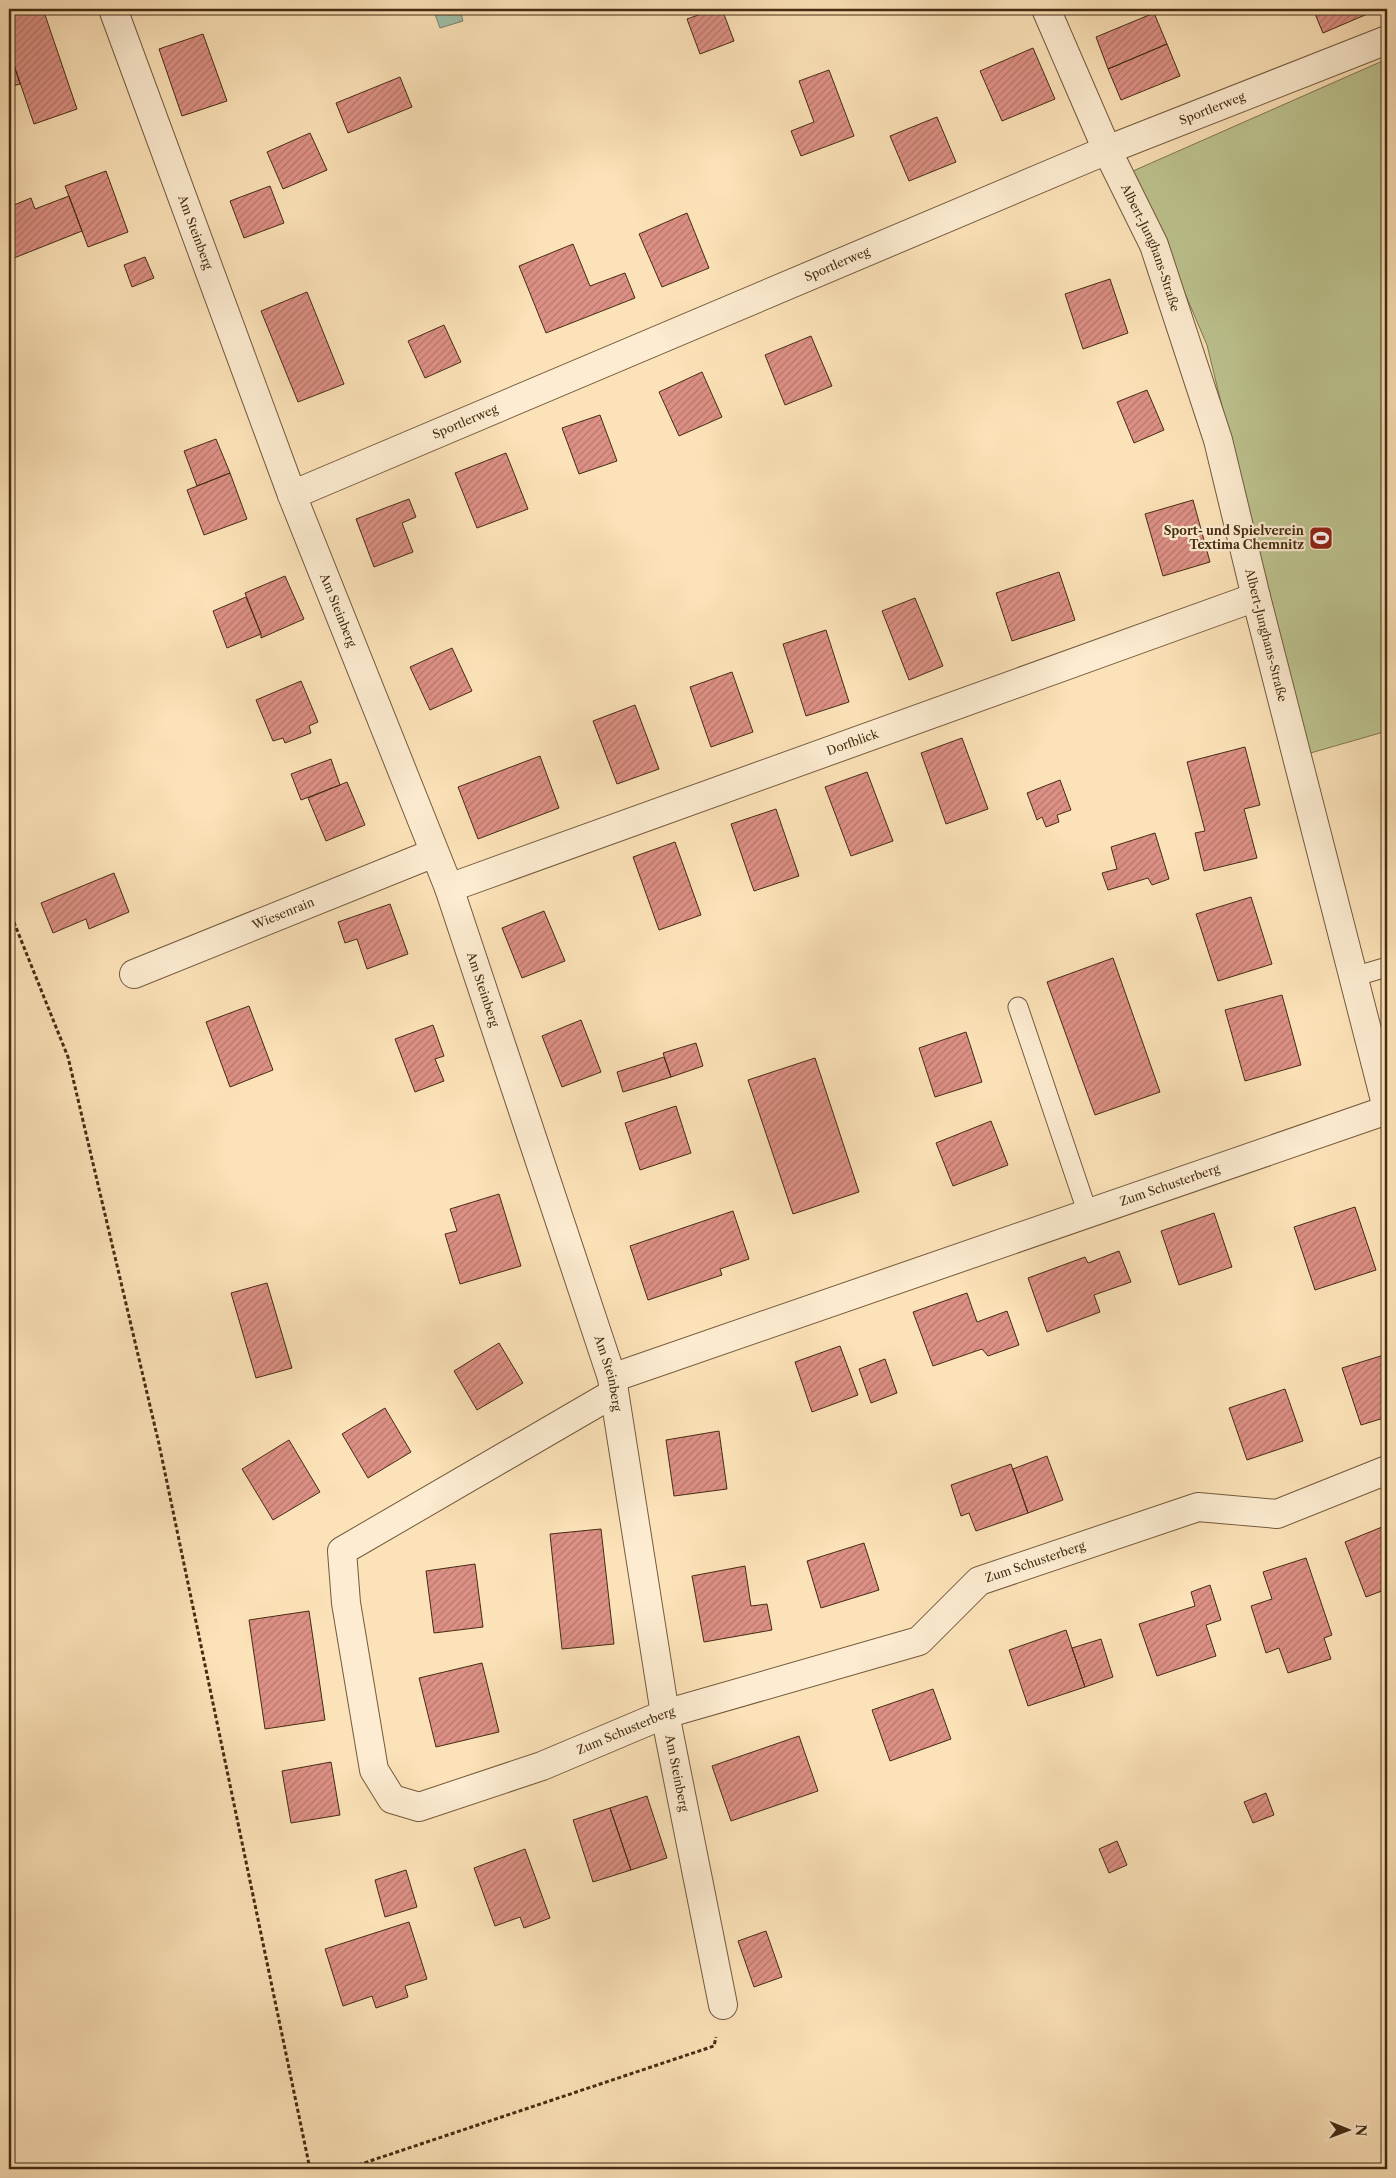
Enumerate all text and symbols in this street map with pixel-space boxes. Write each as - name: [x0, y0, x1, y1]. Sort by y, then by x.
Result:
- street label: Sportlerweg: [1177, 88, 1248, 128]
- street label: Albert-Junghans-Straße: [1118, 181, 1183, 314]
- street label: Am Steinberg: [175, 192, 216, 272]
- street label: Sportlerweg: [802, 243, 872, 284]
- street label: Sportlerweg: [430, 401, 500, 442]
- place label: Sport- und Spielverein Textima Chemnitz: [1164, 523, 1305, 552]
- sports icon: Sport- und Spielverein Textima Chemnitz: [1308, 525, 1334, 551]
- street label: Albert-Junghans-Straße: [1242, 566, 1291, 704]
- street label: Am Steinberg: [317, 570, 360, 650]
- street label: Dorfblick: [824, 725, 881, 758]
- street label: Wiesenrain: [249, 894, 317, 933]
- street label: Am Steinberg: [463, 949, 503, 1029]
- street label: Zum Schusterberg: [1117, 1160, 1222, 1209]
- street label: Am Steinberg: [591, 1332, 625, 1413]
- street label: Zum Schusterberg: [983, 1537, 1088, 1585]
- street label: Zum Schusterberg: [574, 1703, 677, 1757]
- street label: Am Steinberg: [662, 1732, 692, 1813]
- north arrow: [1324, 2106, 1374, 2156]
- text: N: [1352, 2124, 1370, 2136]

